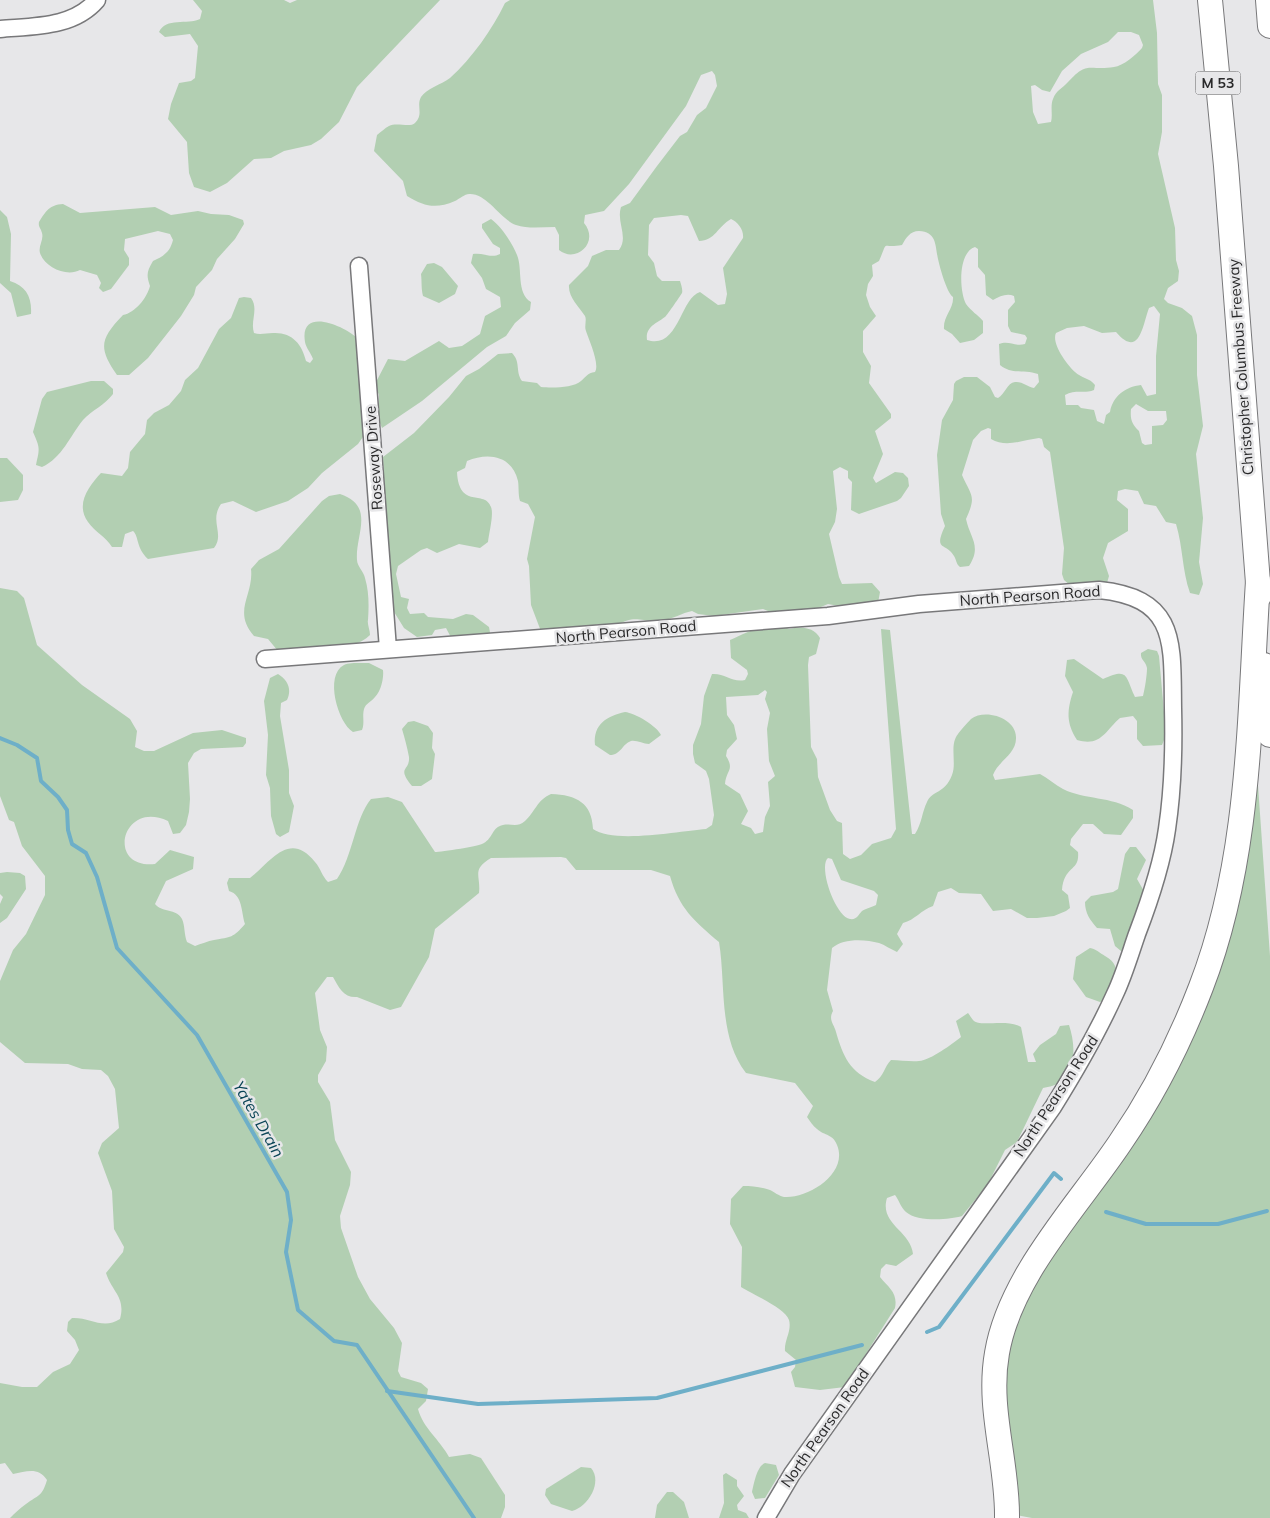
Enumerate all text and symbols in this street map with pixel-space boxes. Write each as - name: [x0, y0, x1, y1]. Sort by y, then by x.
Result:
- road number: M 53: [1196, 72, 1240, 95]
- street label: Christopher Columbus Freeway: [1223, 258, 1258, 476]
- street label: Roseway Drive: [360, 405, 387, 511]
- street label: North Pearson Road: [959, 581, 1101, 610]
- street label: North Pearson Road: [555, 616, 697, 647]
- street label: North Pearson Road: [1009, 1031, 1102, 1160]
- water label: Yates Drain: [229, 1077, 289, 1161]
- street label: North Pearson Road: [776, 1365, 873, 1491]

